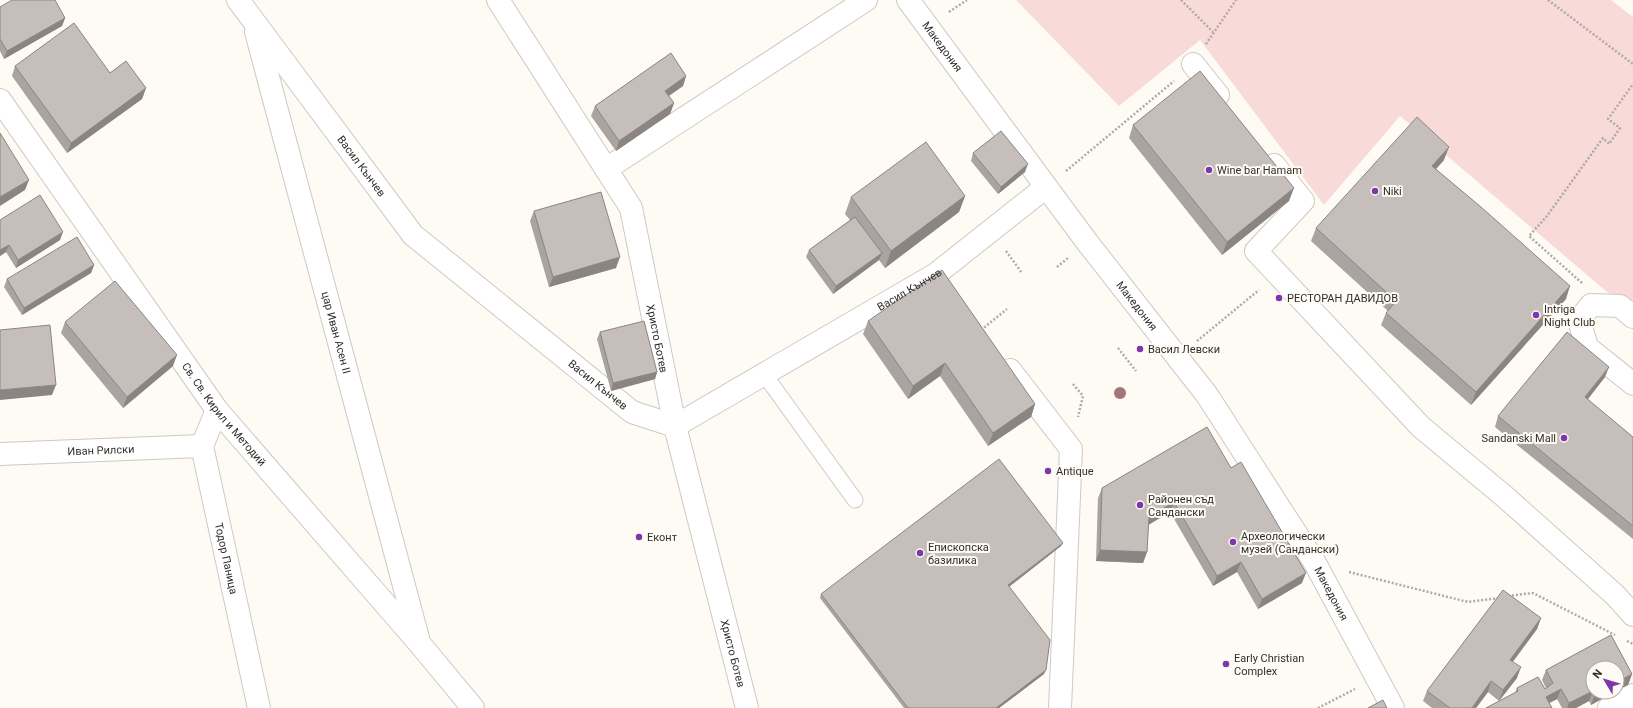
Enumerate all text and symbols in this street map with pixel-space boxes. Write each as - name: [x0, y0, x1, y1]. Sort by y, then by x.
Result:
- street label: Македония: [920, 19, 965, 74]
- street label: Васил Кънчев: [335, 133, 388, 199]
- place label: Wine bar Hamam: [1217, 164, 1302, 177]
- marker: Wine bar Hamam: [1204, 165, 1214, 175]
- place label: Niki: [1383, 185, 1402, 198]
- marker: Niki: [1370, 186, 1380, 196]
- street label: Васил Кънчев: [875, 266, 944, 313]
- street label: Македония: [1114, 279, 1160, 333]
- street label: цар Иван Асен II: [319, 290, 354, 375]
- place label: РЕСТОРАН ДАВИДОВ: [1287, 292, 1398, 305]
- marker: РЕСТОРАН ДАВИДОВ: [1274, 293, 1284, 303]
- street label: Христо Ботев: [644, 303, 671, 374]
- place label: Intriga Night Club: [1544, 303, 1595, 329]
- marker: Intriga Night Club: [1531, 310, 1541, 320]
- place label: Васил Левски: [1148, 343, 1220, 356]
- marker: Васил Левски: [1135, 344, 1145, 354]
- street label: Васил Кънчев: [566, 357, 630, 412]
- street label: Св. Св. Кирил и Методий: [179, 360, 269, 468]
- place label: Sandanski Mall: [1482, 432, 1556, 445]
- marker: Sandanski Mall: [1559, 433, 1569, 443]
- street label: Иван Рилски: [67, 442, 135, 458]
- place label: Antique: [1056, 465, 1094, 478]
- marker: Antique: [1043, 466, 1053, 476]
- place label: Районен съд Сандански: [1148, 493, 1214, 519]
- marker: Районен съд Сандански: [1135, 500, 1145, 510]
- street label: Тодор Паница: [212, 521, 241, 595]
- place label: Археологически музей (Сандански): [1241, 530, 1339, 556]
- place label: Еконт: [647, 531, 678, 544]
- marker: Еконт: [634, 532, 644, 542]
- marker: Археологически музей (Сандански): [1228, 537, 1238, 547]
- place label: Епископска базилика: [928, 541, 989, 567]
- marker: Епископска базилика: [915, 548, 925, 558]
- street label: Македония: [1312, 565, 1351, 623]
- street label: Христо Ботев: [718, 618, 748, 689]
- place label: Early Christian Complex: [1234, 652, 1304, 678]
- marker: Early Christian Complex: [1221, 659, 1231, 669]
- north arrow: [1585, 660, 1625, 700]
- text: N: [1590, 667, 1605, 681]

